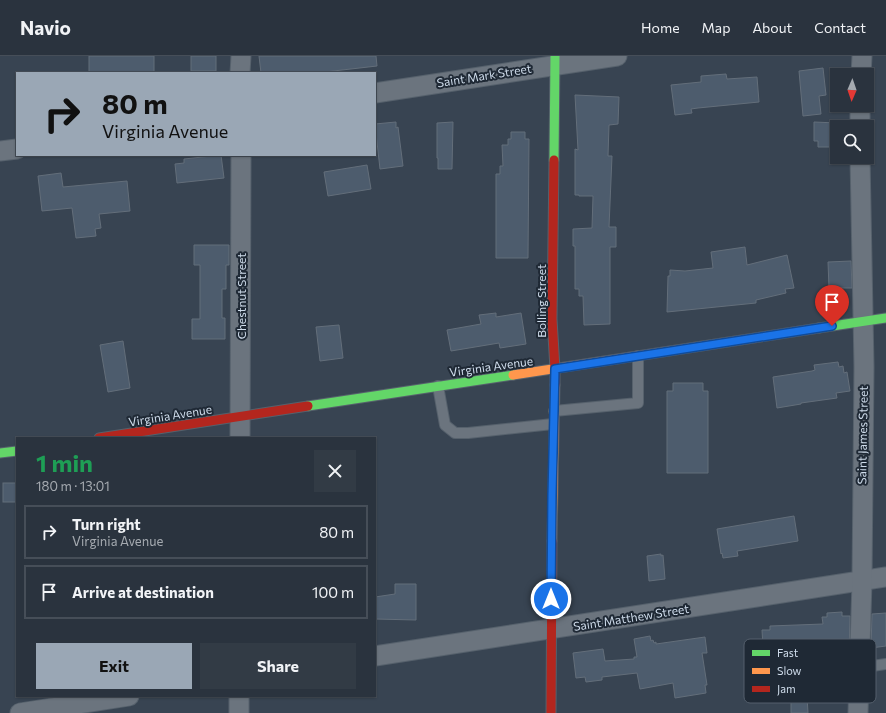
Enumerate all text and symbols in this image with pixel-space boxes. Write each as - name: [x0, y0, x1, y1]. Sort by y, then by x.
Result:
- text: Navio: [20, 16, 71, 39]
- text: Home: [641, 19, 680, 36]
- text: Map: [702, 19, 730, 36]
- text: About: [752, 19, 792, 36]
- text: Contact: [814, 19, 866, 36]
- street label: Saint Mark Street: [436, 61, 532, 89]
- north arrow: [830, 68, 874, 112]
- map controls: [830, 68, 874, 164]
- text: 80 m: [102, 86, 168, 120]
- icon: right: [36, 88, 88, 140]
- text: Virginia Avenue: [102, 120, 228, 142]
- button: search: [830, 120, 874, 164]
- street label: Chestnut Street: [234, 253, 248, 339]
- street label: Bolling Street: [534, 264, 548, 338]
- pin: [815, 285, 849, 326]
- icon: arrive: [821, 291, 843, 313]
- street label: Virginia Avenue: [448, 353, 534, 379]
- street label: Saint James Street: [854, 385, 871, 485]
- street label: Virginia Avenue: [127, 401, 213, 429]
- text: 1 min: [36, 448, 93, 477]
- button: close: [314, 450, 356, 492]
- text: 180 m · 13:01: [36, 478, 110, 494]
- text: Turn right: [72, 515, 141, 533]
- icon: right: [38, 521, 60, 543]
- text: 80 m: [319, 523, 354, 541]
- text: Virginia Avenue: [72, 533, 163, 549]
- position arrow: [530, 578, 572, 620]
- icon: arrive: [38, 581, 60, 603]
- text: Arrive at destination: [72, 583, 214, 601]
- text: 100 m: [312, 583, 354, 601]
- street label: Saint Matthew Street: [572, 601, 690, 633]
- legend: [744, 639, 876, 703]
- button: Exit: [36, 643, 192, 689]
- button: Share: [200, 643, 356, 689]
- text: Fast: [777, 646, 799, 659]
- text: Slow: [777, 664, 802, 677]
- text: Jam: [777, 682, 796, 696]

